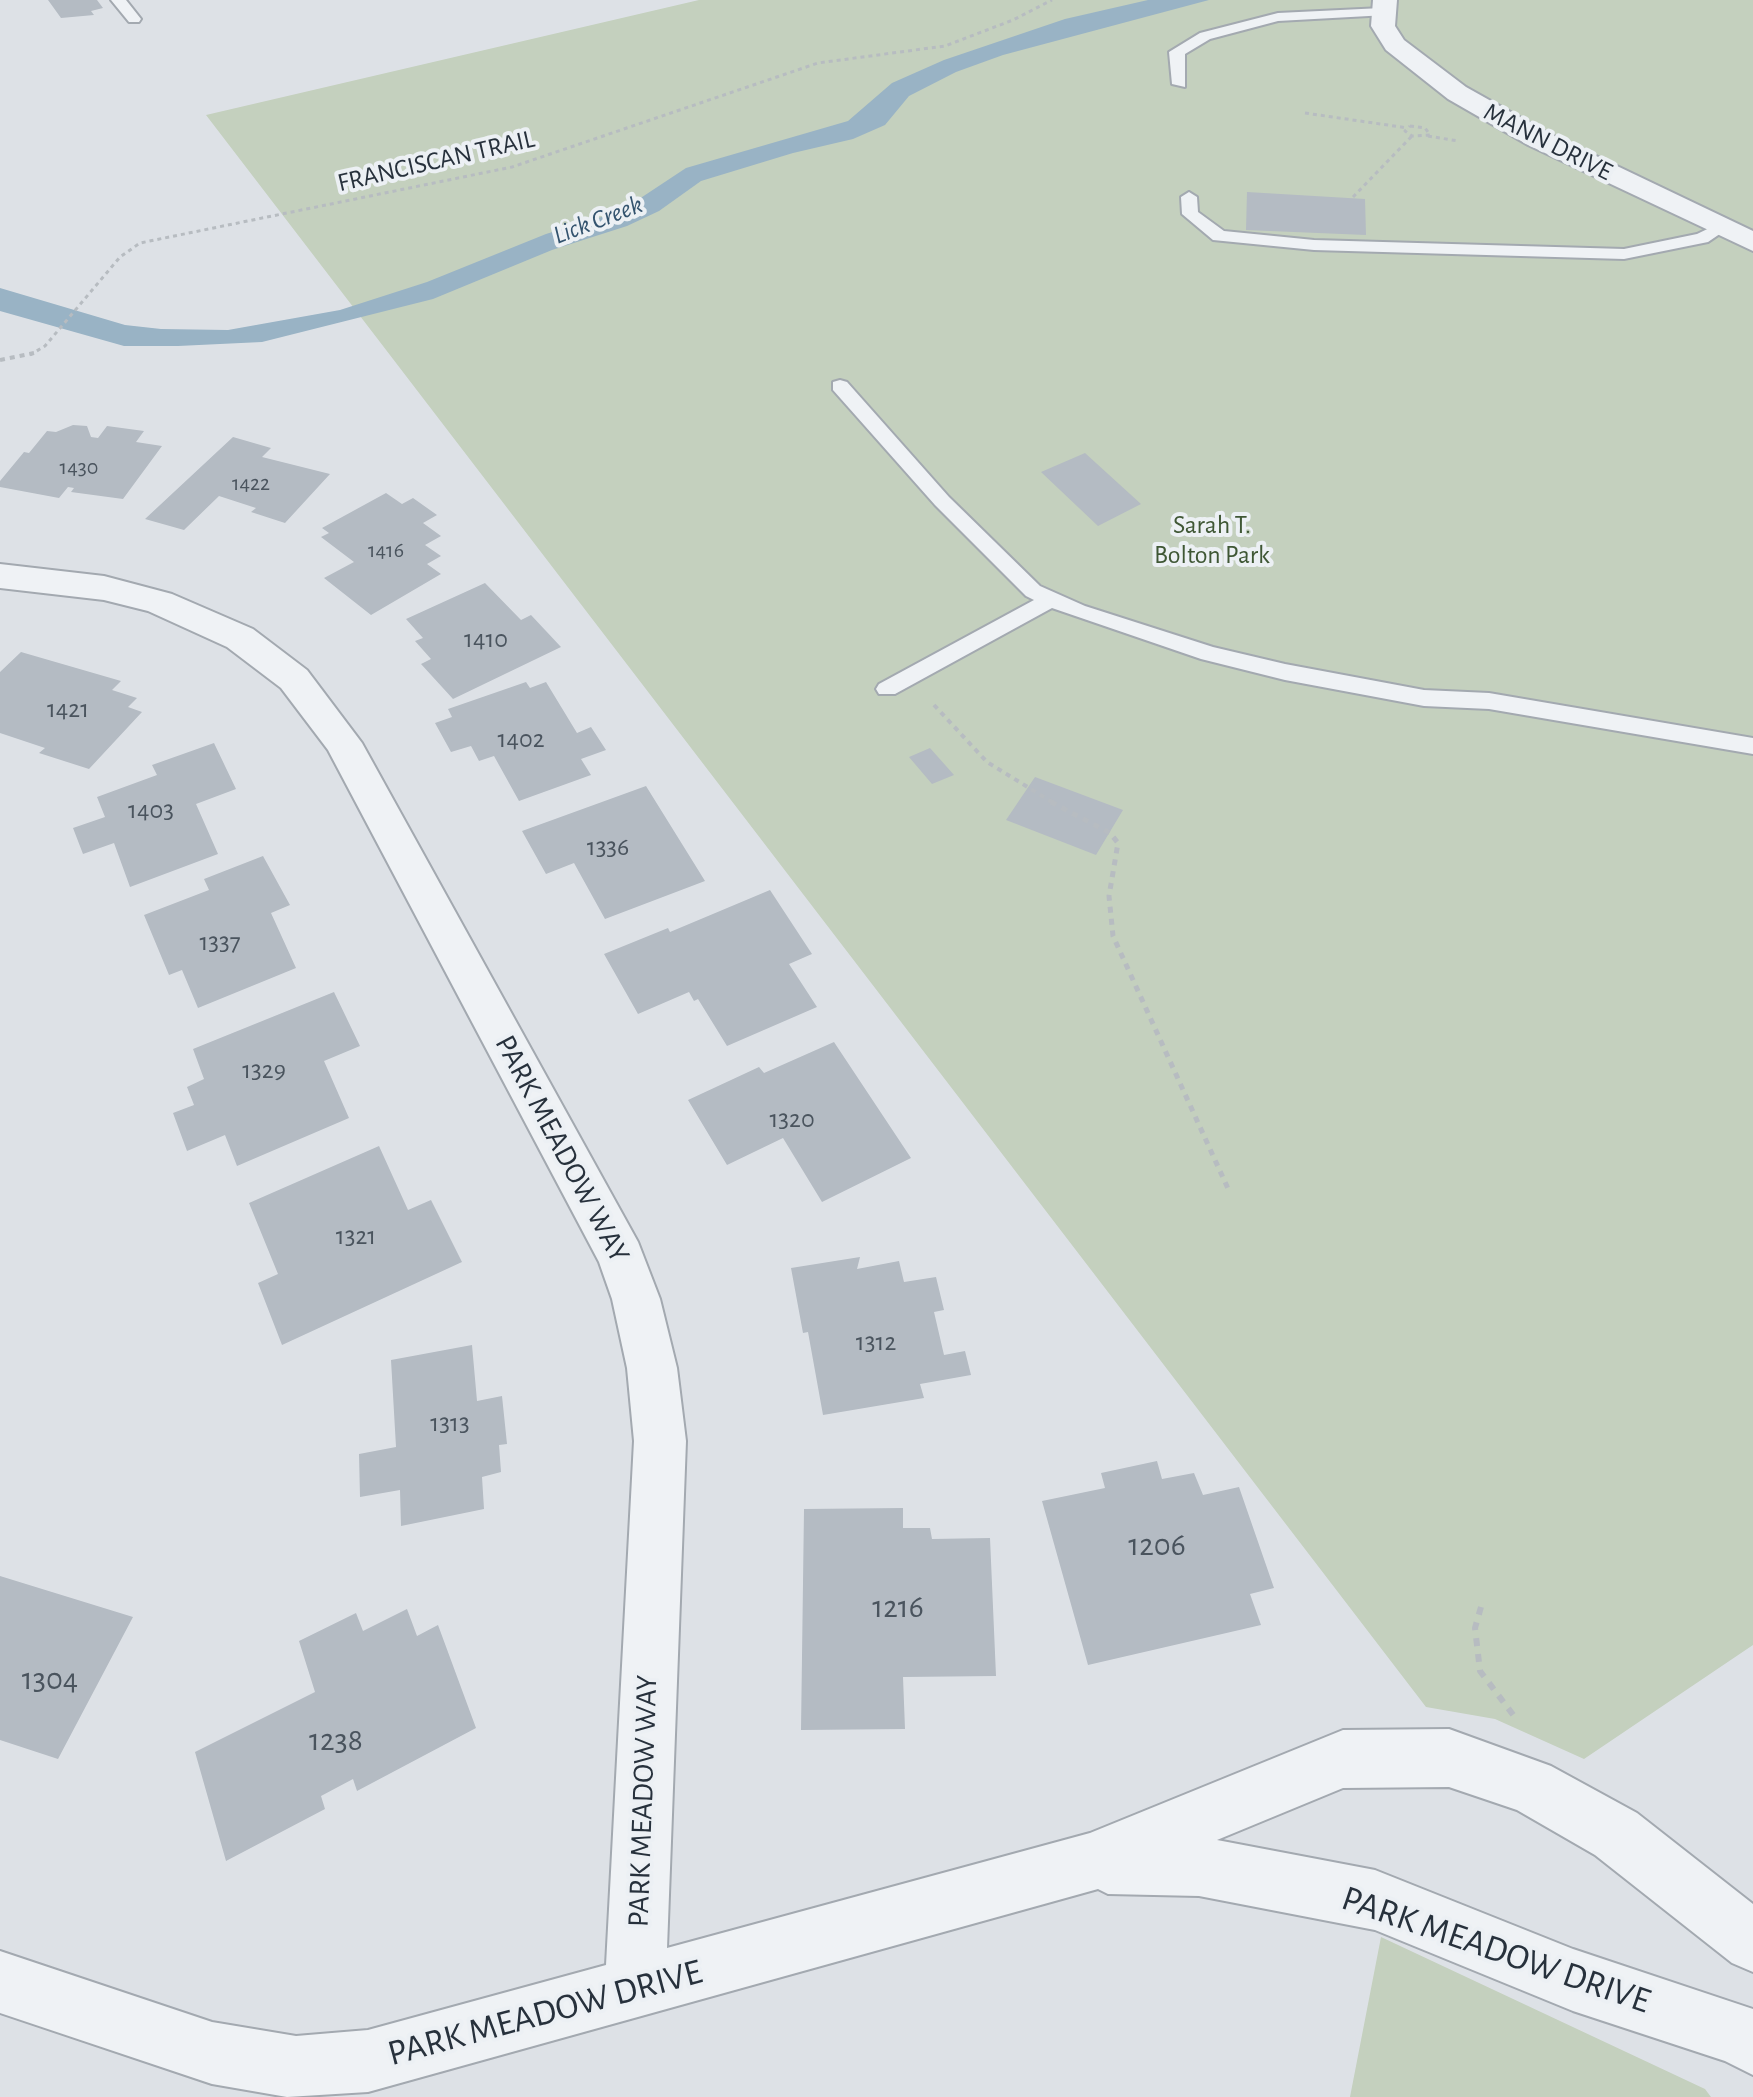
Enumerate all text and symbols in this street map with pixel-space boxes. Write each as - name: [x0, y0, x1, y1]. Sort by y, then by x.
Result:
- street label: MANN DRIVE: [1478, 96, 1618, 188]
- street label: FRANCISCAN TRAIL: [334, 123, 538, 199]
- water label: Lick Creek: [549, 189, 647, 251]
- house number: 1430: [60, 454, 98, 480]
- house number: 1422: [232, 470, 270, 496]
- park label: Sarah T. Bolton Park: [1154, 509, 1270, 570]
- house number: 1416: [368, 537, 404, 563]
- house number: 1410: [464, 623, 508, 655]
- house number: 1421: [47, 693, 89, 725]
- house number: 1402: [497, 723, 545, 755]
- house number: 1403: [128, 794, 174, 826]
- house number: 1336: [587, 831, 629, 863]
- house number: 1337: [199, 926, 241, 958]
- street label: PARK MEADOW WAY: [487, 1029, 637, 1269]
- house number: 1329: [242, 1054, 286, 1086]
- house number: 1320: [769, 1103, 815, 1135]
- house number: 1321: [336, 1220, 376, 1252]
- house number: 1312: [856, 1326, 896, 1358]
- house number: 1313: [430, 1407, 470, 1439]
- house number: 1206: [1128, 1526, 1186, 1564]
- house number: 1216: [872, 1588, 924, 1626]
- house number: 1304: [22, 1660, 78, 1698]
- street label: PARK MEADOW WAY: [621, 1674, 665, 1928]
- house number: 1238: [309, 1721, 363, 1759]
- street label: PARK MEADOW DRIVE: [1336, 1877, 1656, 2023]
- street label: PARK MEADOW DRIVE: [383, 1950, 707, 2076]

